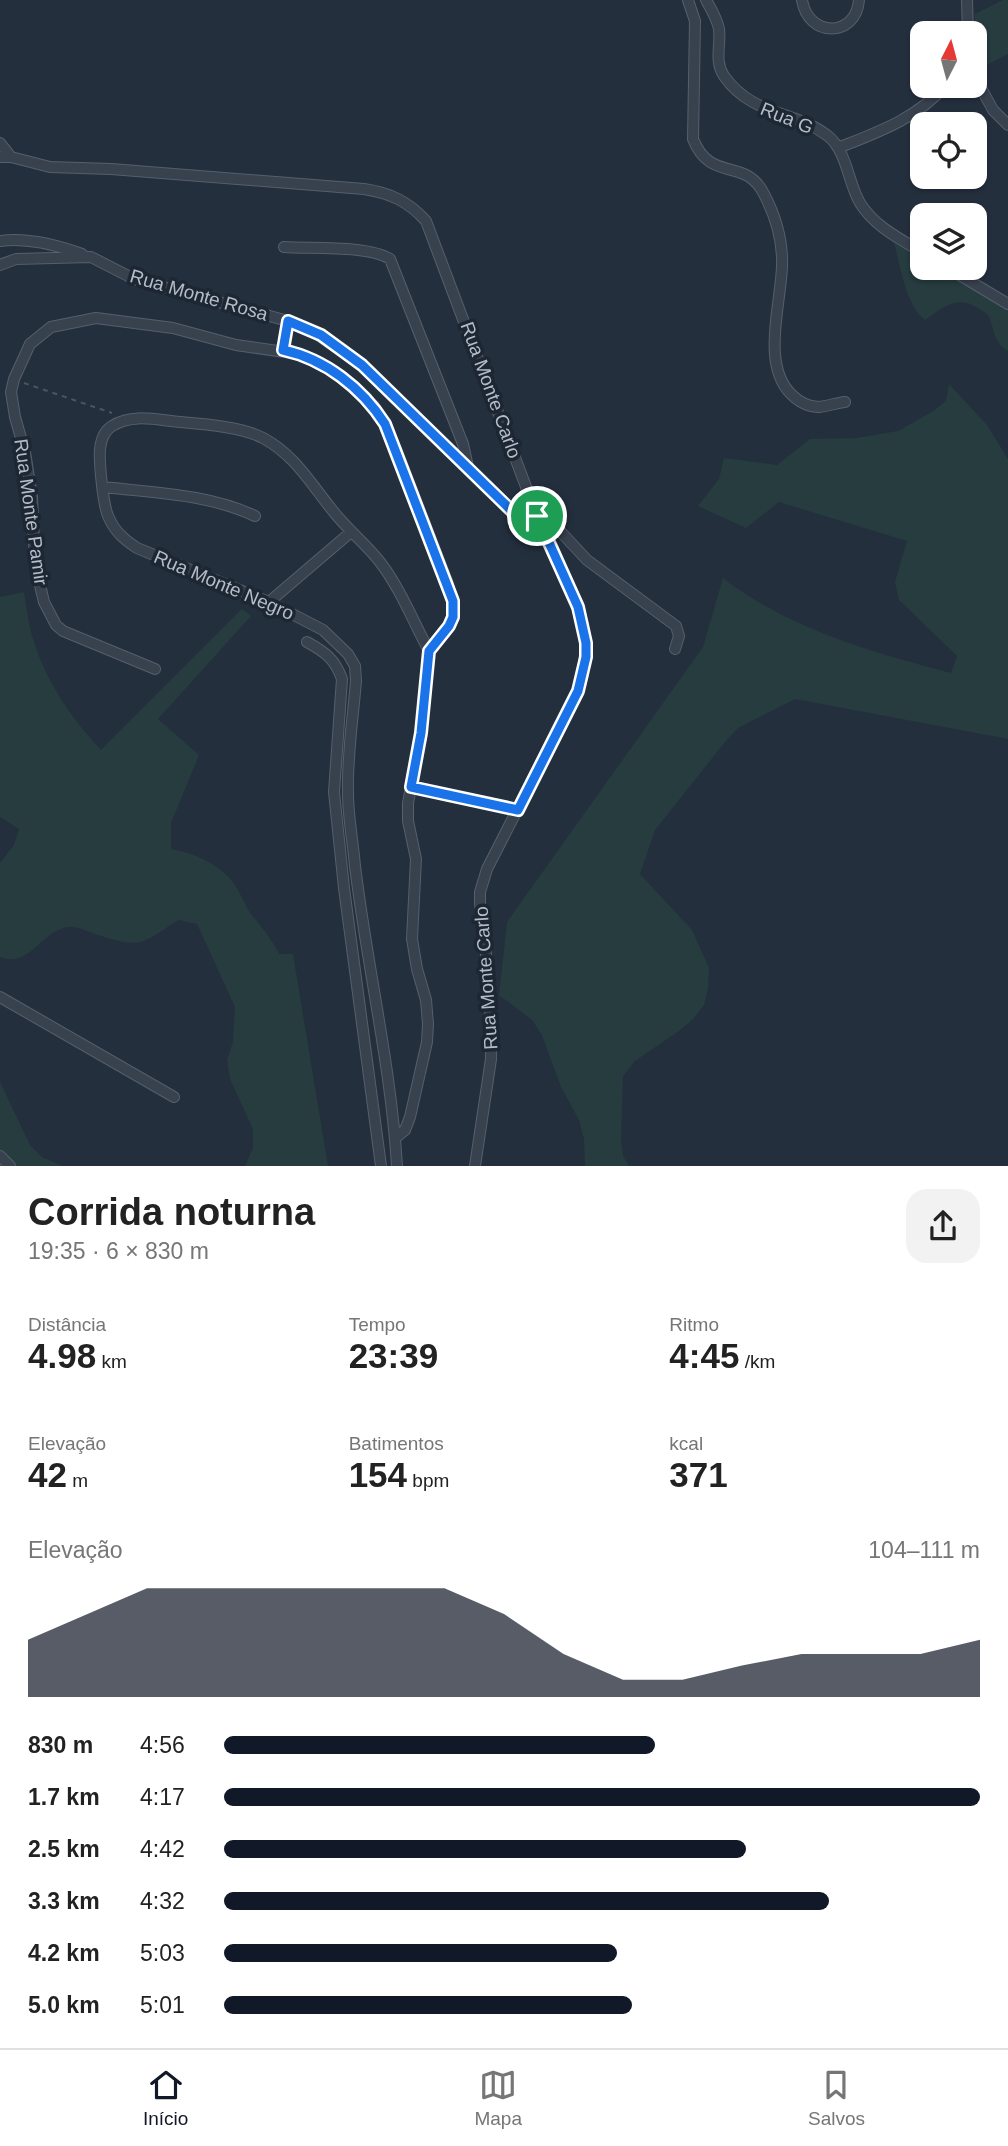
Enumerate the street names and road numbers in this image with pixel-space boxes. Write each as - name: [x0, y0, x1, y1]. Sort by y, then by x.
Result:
- street label: Rua G: [758, 98, 816, 138]
- street label: Rua Monte Rosa: [128, 265, 271, 325]
- street label: Rua Monte Carlo: [457, 319, 525, 461]
- street label: Rua Monte Pamir: [10, 437, 52, 587]
- street label: Rua Monte Negro: [151, 546, 297, 624]
- street label: Rua Monte Carlo: [471, 906, 501, 1050]

